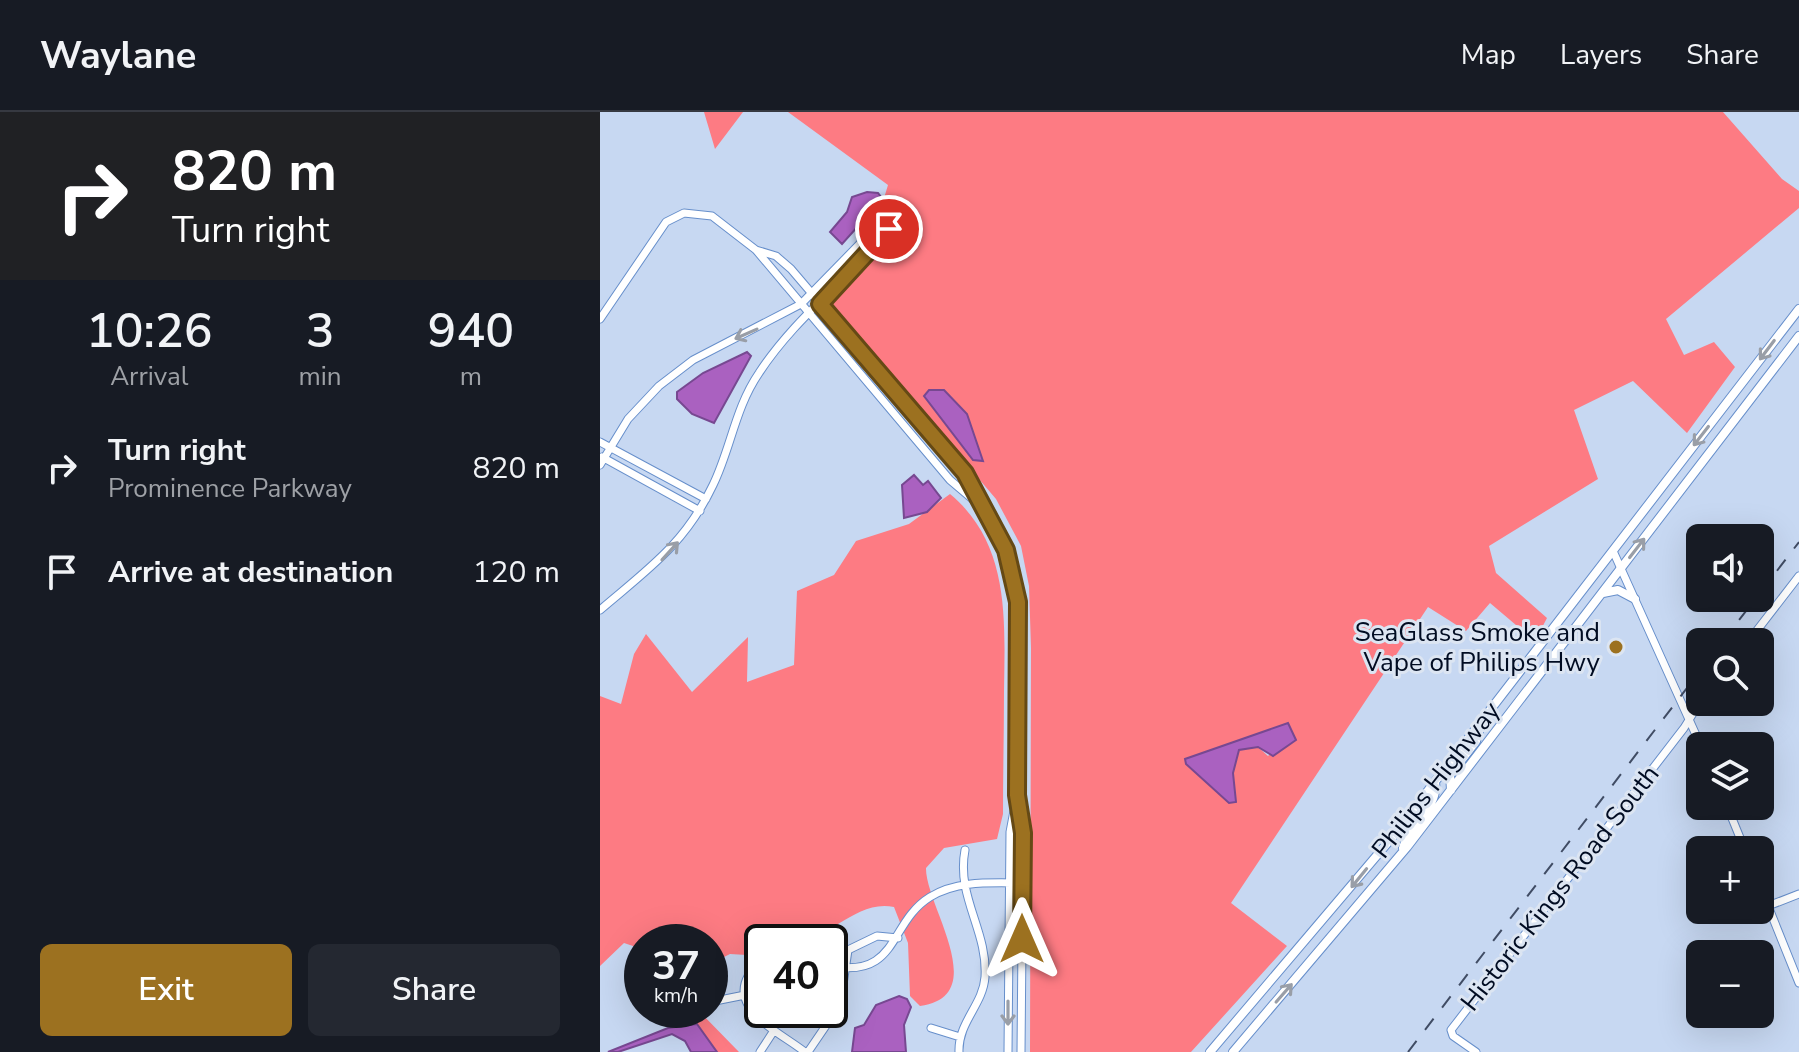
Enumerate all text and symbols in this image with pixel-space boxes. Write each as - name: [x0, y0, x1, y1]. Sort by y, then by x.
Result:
- text: Waylane: [40, 30, 196, 81]
- text: Map: [1461, 36, 1516, 74]
- text: Layers: [1560, 36, 1642, 74]
- text: Share: [1686, 36, 1759, 74]
- text: 820 m: [172, 133, 337, 210]
- icon: right: [40, 144, 144, 248]
- pin: [855, 195, 923, 263]
- text: Turn right: [172, 206, 329, 255]
- icon: arrive: [867, 207, 911, 251]
- text: 10:26: [86, 298, 213, 364]
- text: 3: [306, 298, 334, 364]
- text: 940: [428, 298, 514, 364]
- one-way arrow: [734, 327, 758, 342]
- one-way arrow: [1759, 339, 1776, 360]
- text: Arrival: [110, 359, 188, 394]
- text: min: [299, 359, 342, 394]
- text: m: [460, 359, 482, 394]
- one-way arrow: [1693, 425, 1710, 446]
- text: Turn right: [108, 430, 246, 471]
- icon: right: [40, 446, 84, 490]
- text: 820 m: [473, 448, 560, 489]
- text: Prominence Parkway: [108, 471, 352, 506]
- map controls: [1686, 524, 1774, 1028]
- button: sound: [1686, 524, 1774, 612]
- one-way arrow: [1628, 538, 1645, 560]
- one-way arrow: [660, 541, 678, 561]
- icon: arrive: [40, 550, 84, 594]
- text: Arrive at destination: [108, 552, 393, 593]
- text: 120 m: [473, 552, 560, 593]
- place label: SeaGlass Smoke and Vape of Philips Hwy: [1355, 615, 1601, 680]
- button: search: [1686, 628, 1774, 716]
- marker: SeaGlass Smoke and Vape of Philips Hwy: [1607, 638, 1625, 656]
- street label: Philips Highway: [1364, 694, 1509, 865]
- button: layers: [1686, 732, 1774, 820]
- street label: Historic Kings Road South: [1453, 758, 1667, 1018]
- button: +: [1686, 836, 1774, 924]
- one-way arrow: [1350, 868, 1368, 888]
- position arrow: [980, 897, 1064, 981]
- speed limit sign: 40: [744, 924, 848, 1028]
- text: 37: [652, 939, 700, 993]
- button: −: [1686, 940, 1774, 1028]
- button: Exit: [40, 944, 292, 1036]
- button: Share: [308, 944, 560, 1036]
- text: km/h: [654, 982, 698, 1009]
- one-way arrow: [1275, 984, 1293, 1004]
- one-way arrow: [1001, 999, 1016, 1026]

